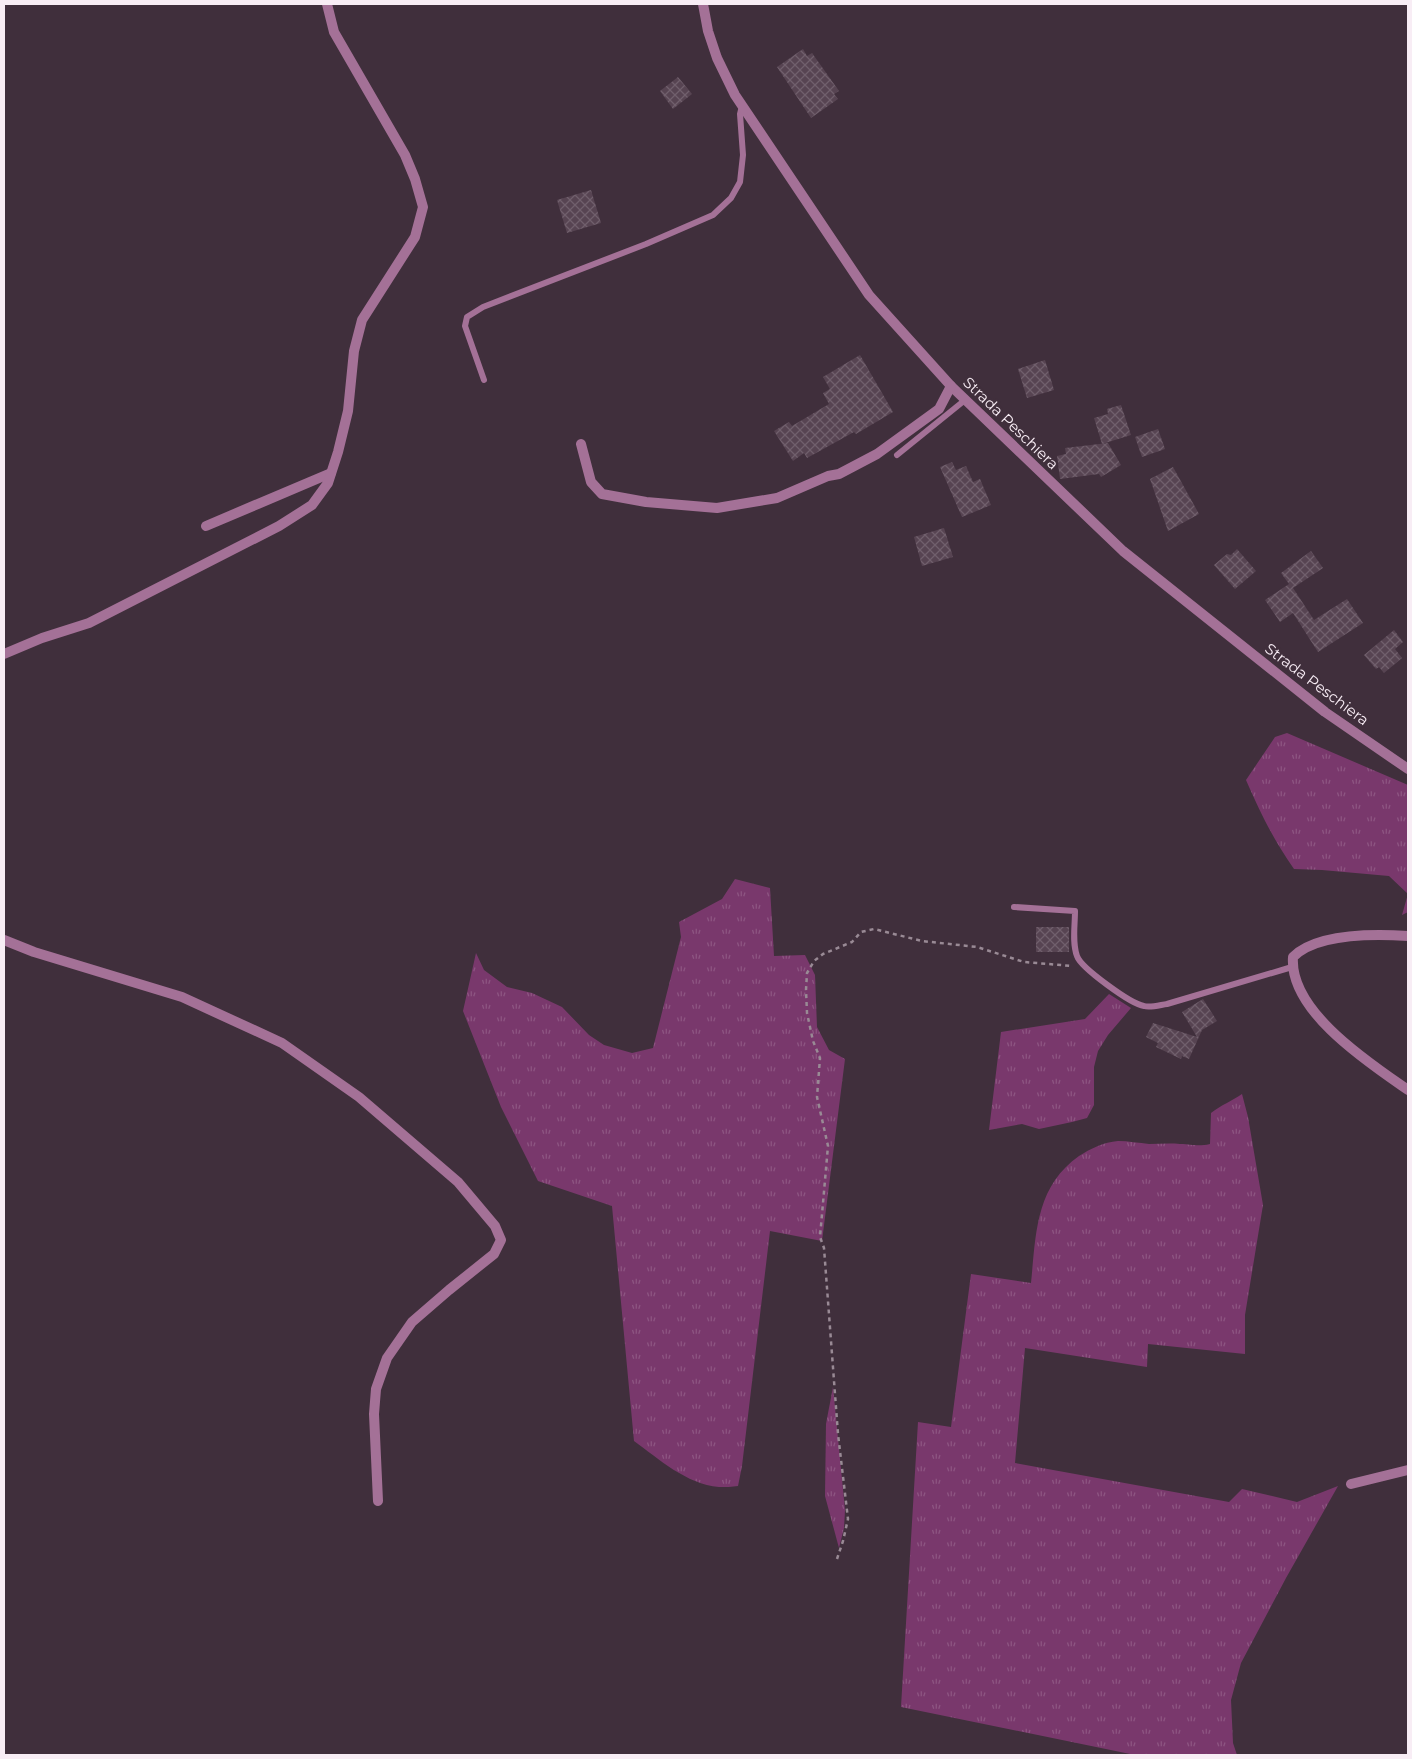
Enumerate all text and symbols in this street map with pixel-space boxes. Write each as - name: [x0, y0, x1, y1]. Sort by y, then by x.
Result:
- street label: Strada Peschiera: [959, 373, 1063, 473]
- street label: Strada Peschiera: [1261, 639, 1373, 729]

